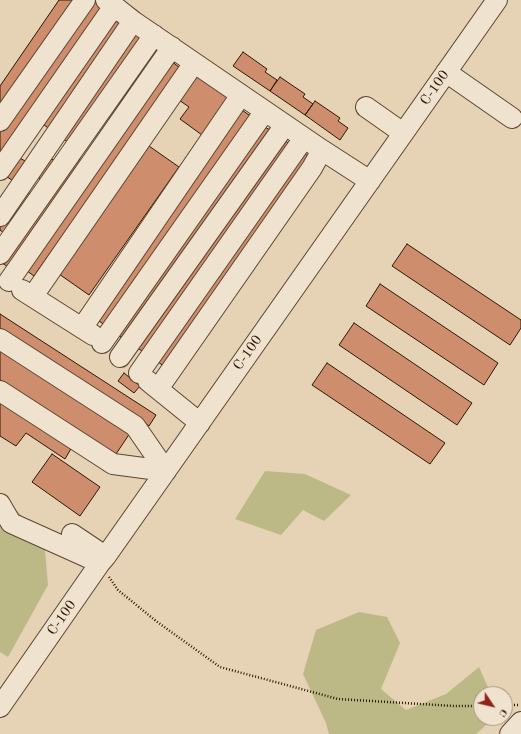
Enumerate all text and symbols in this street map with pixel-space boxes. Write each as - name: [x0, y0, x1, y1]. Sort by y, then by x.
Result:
- street label: С-100: [417, 67, 453, 109]
- street label: С-100: [230, 332, 266, 374]
- street label: С-100: [44, 597, 80, 639]
- north arrow: [473, 686, 513, 726]
- text: С: [496, 706, 509, 719]

